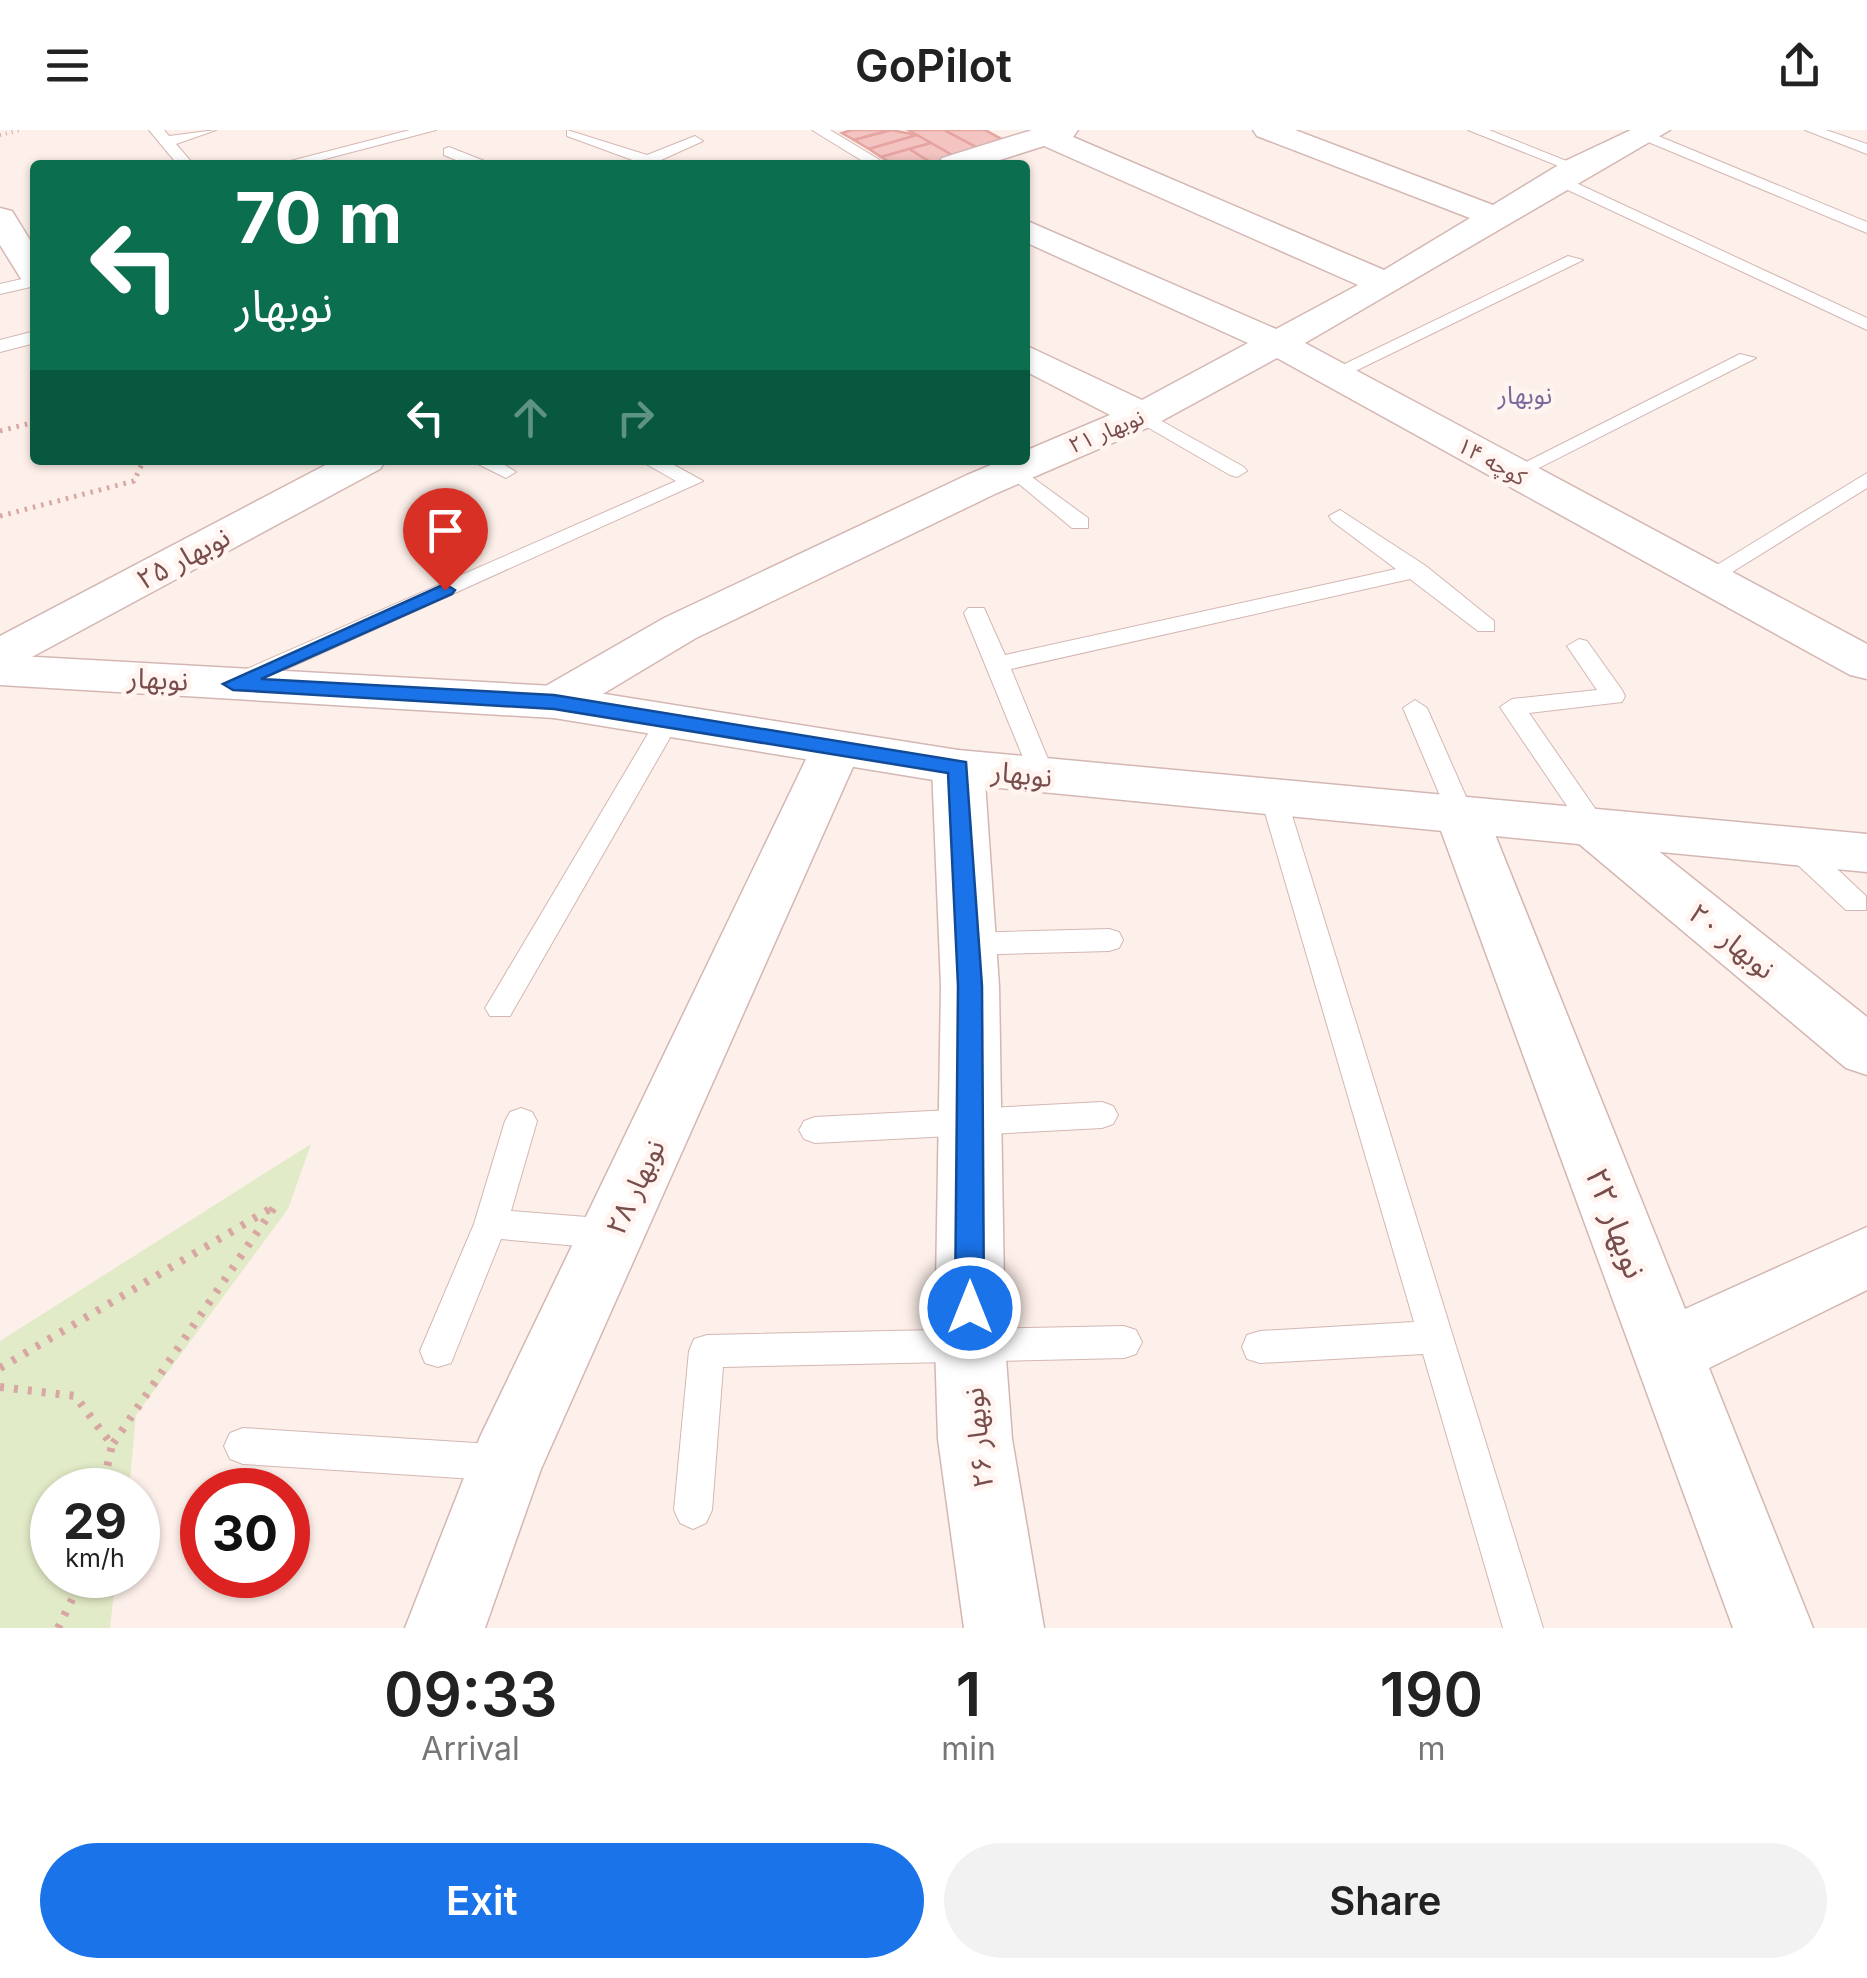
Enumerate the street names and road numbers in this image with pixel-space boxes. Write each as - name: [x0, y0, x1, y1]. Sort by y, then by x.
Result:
- street label: نوبهار ۲۱: [1064, 404, 1148, 459]
- street label: کوچه ۱۴: [1452, 432, 1532, 493]
- street label: نوبهار ۲۵: [131, 519, 235, 597]
- street label: نوبهار: [126, 660, 189, 698]
- street label: نوبهار: [989, 754, 1054, 794]
- street label: نوبهار ۲۰: [1682, 896, 1782, 986]
- street label: نوبهار ۲۸: [598, 1134, 672, 1240]
- street label: نوبهار ۲۲: [1578, 1162, 1655, 1284]
- street label: نوبهار ۲۶: [956, 1386, 1000, 1490]

